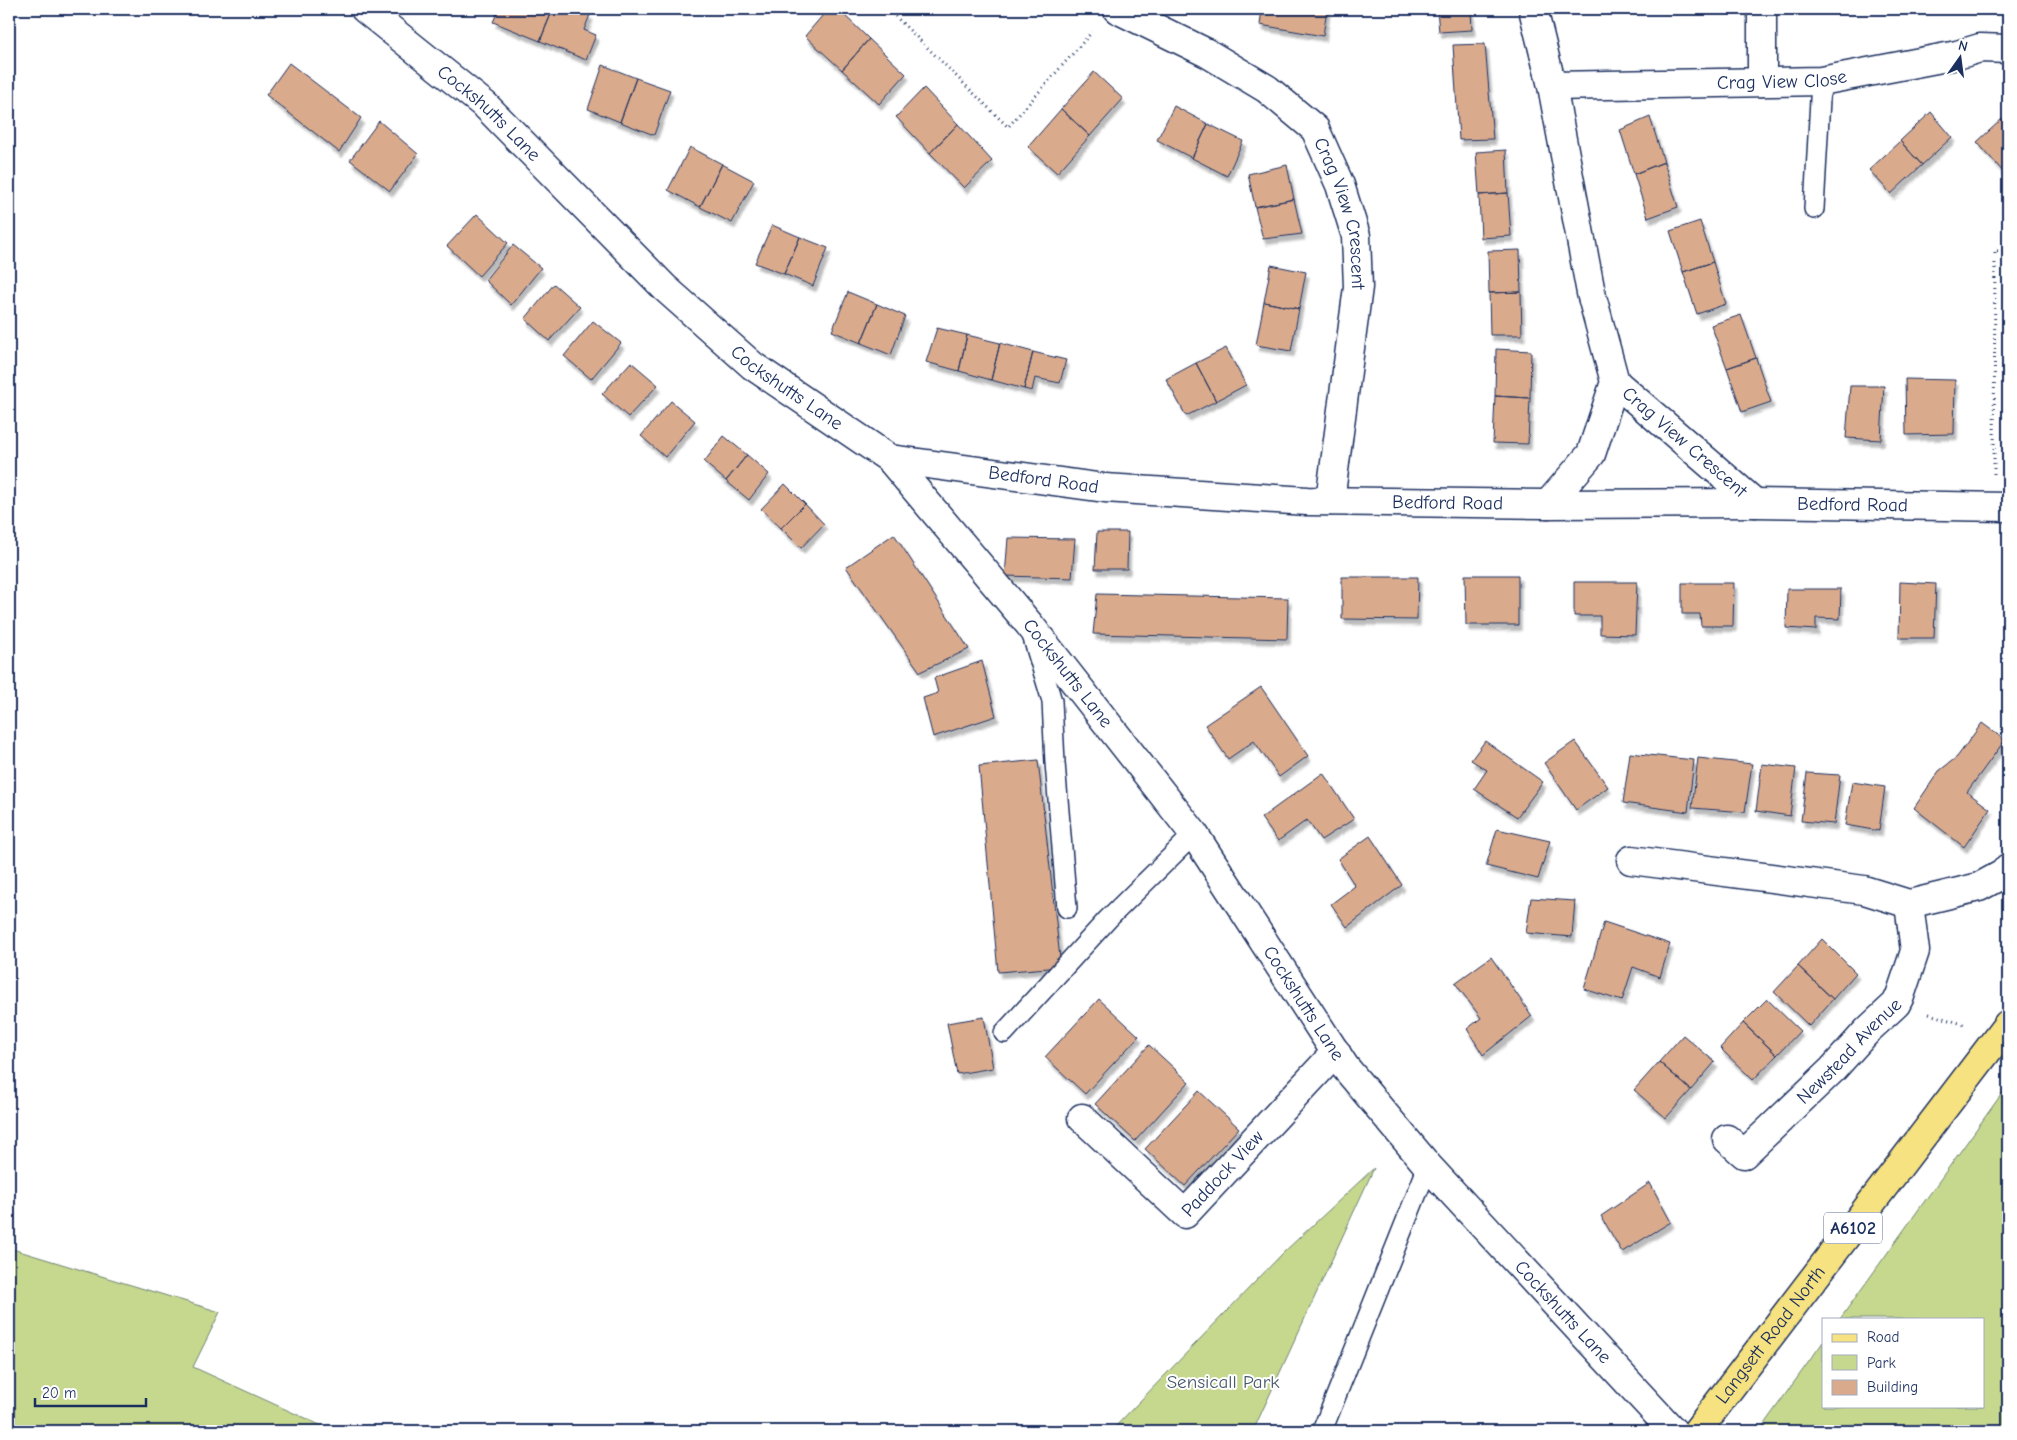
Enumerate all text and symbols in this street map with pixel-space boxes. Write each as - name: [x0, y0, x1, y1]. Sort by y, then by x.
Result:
- north arrow: [1934, 32, 1984, 82]
- text: N: [1957, 37, 1970, 55]
- street label: Cockshutts Lane: [433, 60, 545, 166]
- street label: Crag View Close: [1717, 65, 1849, 94]
- street label: Crag View Crescent: [1309, 134, 1369, 290]
- street label: Cockshutts Lane: [726, 341, 847, 435]
- street label: Crag View Crescent: [1618, 382, 1752, 502]
- street label: Bedford Road: [987, 461, 1100, 498]
- street label: Bedford Road: [1392, 491, 1503, 514]
- street label: Bedford Road: [1797, 493, 1908, 516]
- street label: Cockshutts Lane: [1018, 615, 1117, 732]
- street label: Cockshutts Lane: [1259, 942, 1349, 1065]
- street label: Newstead Avenue: [1792, 993, 1906, 1109]
- street label: Paddock View: [1177, 1125, 1269, 1221]
- road number: A6102: [1824, 1212, 1882, 1244]
- street label: Cockshutts Lane: [1510, 1256, 1616, 1368]
- street label: Langsett Road North: [1711, 1262, 1830, 1408]
- legend: [1822, 1318, 1984, 1408]
- text: Road: [1867, 1328, 1899, 1346]
- text: Park: [1867, 1354, 1896, 1372]
- park label: Sensicall Park: [1167, 1371, 1280, 1393]
- scale bar: [35, 1375, 146, 1407]
- text: Building: [1867, 1378, 1918, 1396]
- text: 20 m: [42, 1384, 76, 1402]

